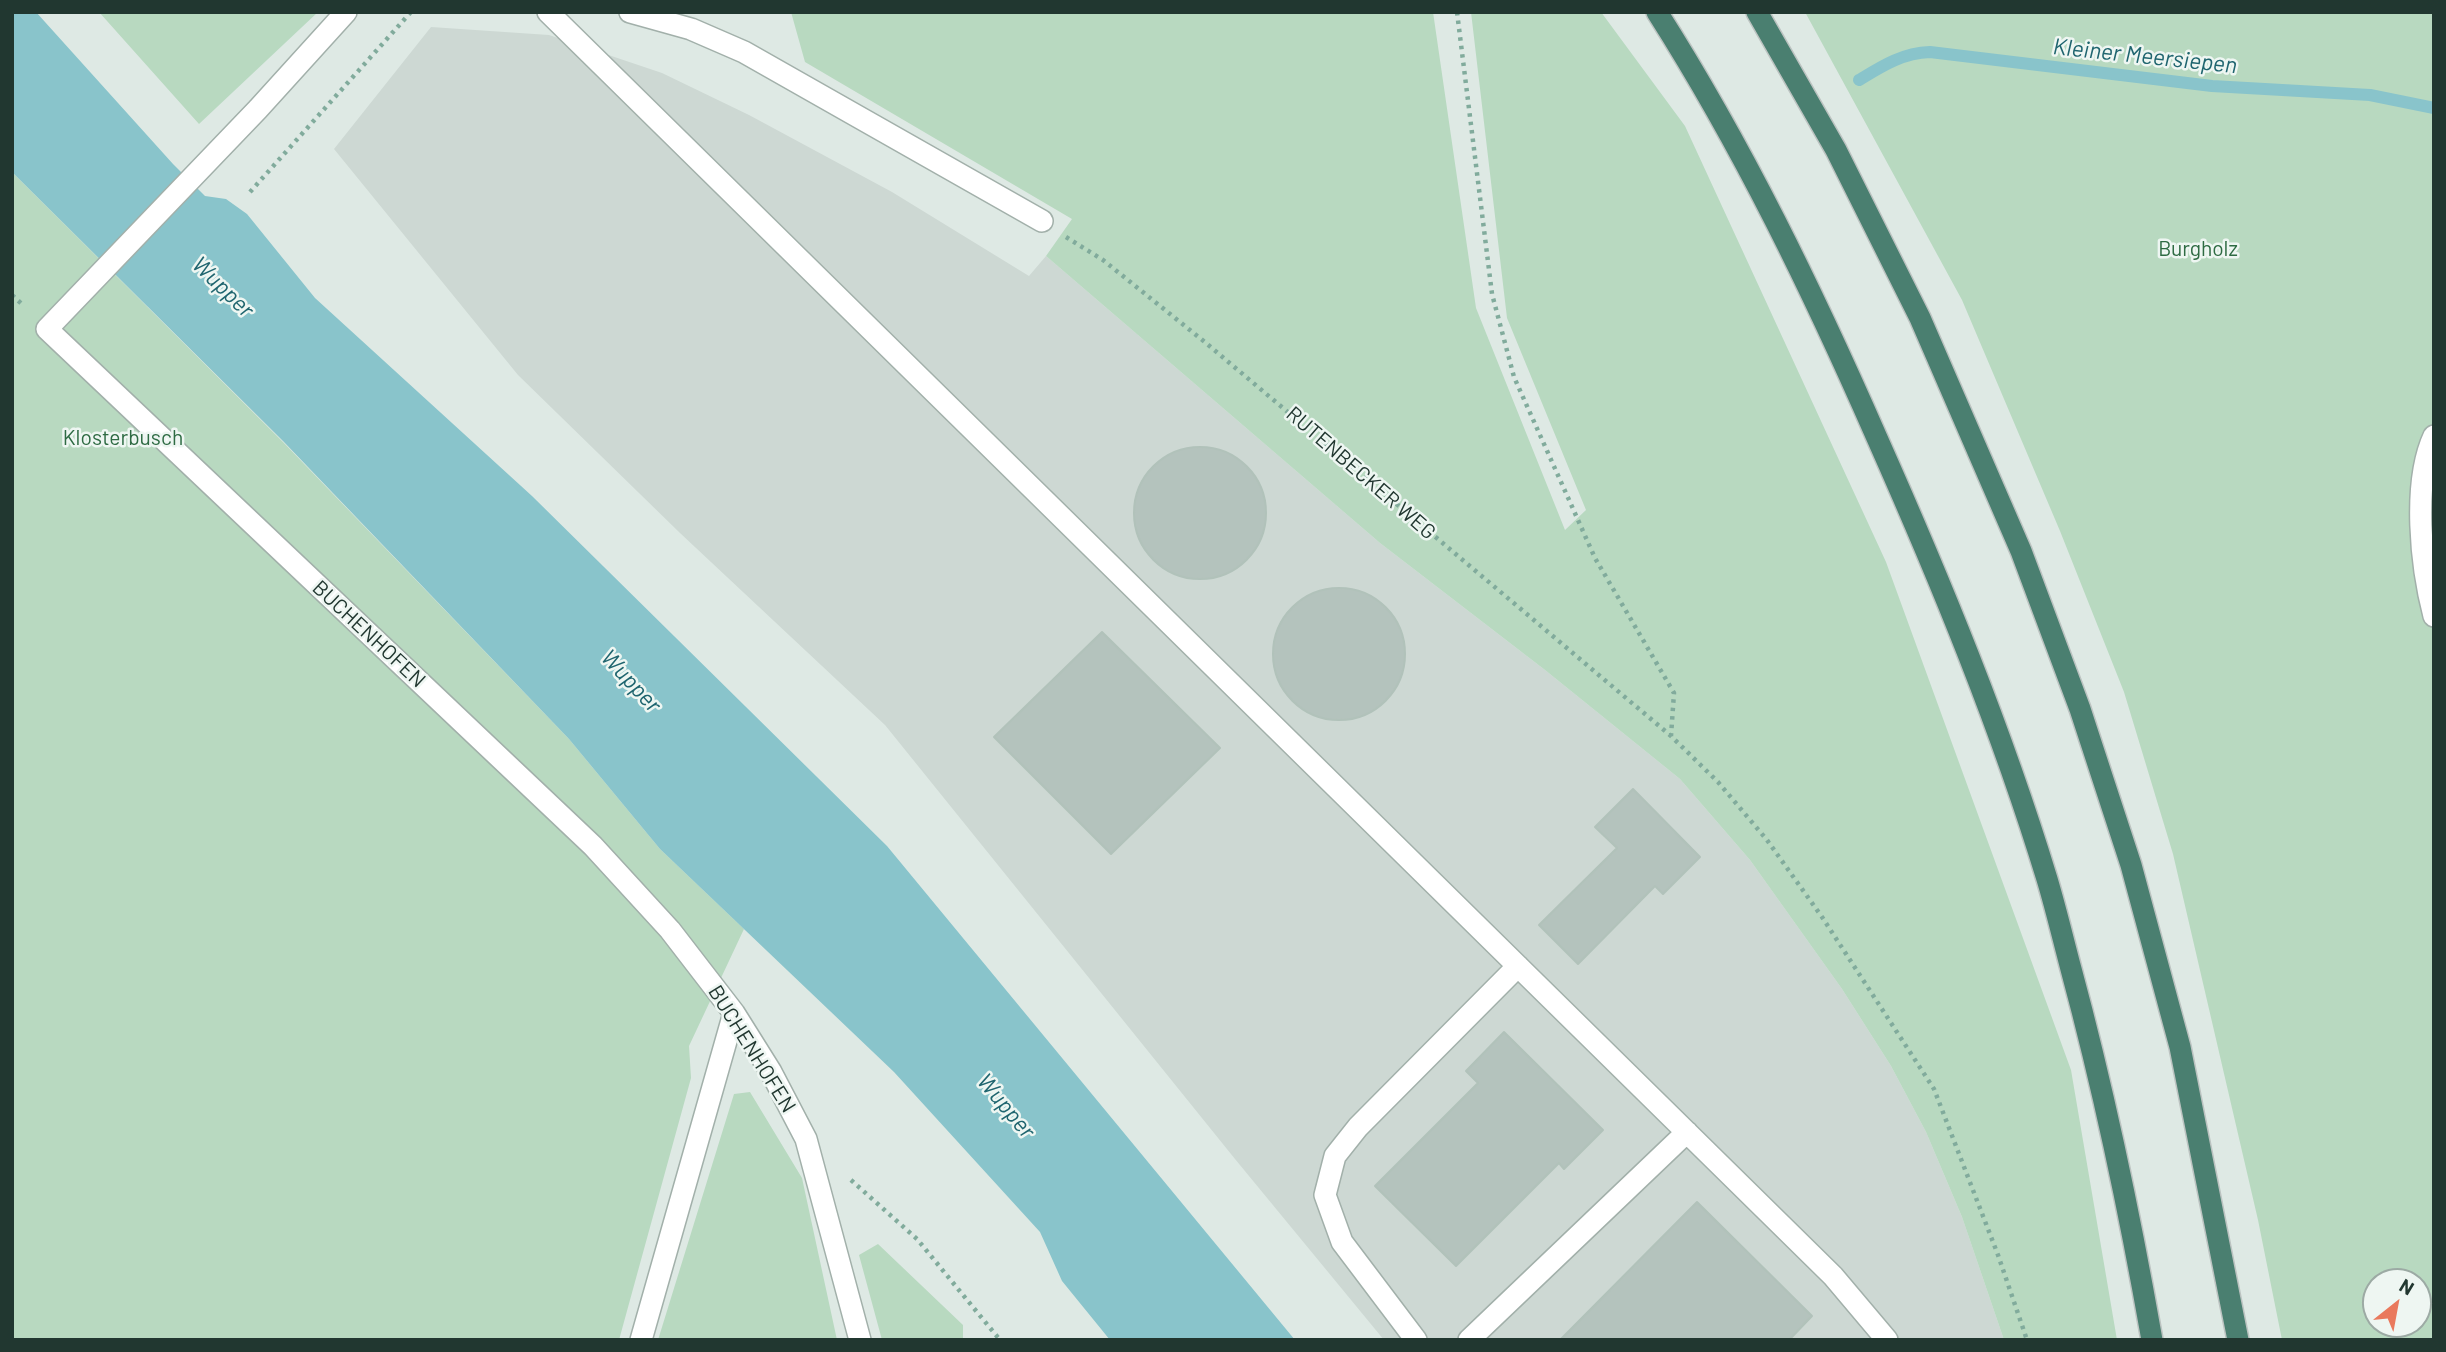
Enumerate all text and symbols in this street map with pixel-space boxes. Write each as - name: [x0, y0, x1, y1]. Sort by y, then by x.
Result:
- water label: Kleiner Meersiepen: [2052, 33, 2238, 79]
- park label: Burgholz: [2158, 236, 2238, 262]
- water label: Wupper: [186, 251, 260, 323]
- street label: RUTENBECKER WEG: [1281, 401, 1441, 545]
- park label: Klosterbusch: [63, 425, 183, 451]
- street label: BUCHENHOFEN: [307, 575, 431, 693]
- water label: Wupper: [595, 644, 667, 718]
- street label: BUCHENHOFEN: [703, 981, 801, 1117]
- water label: Wupper: [971, 1068, 1041, 1144]
- north arrow: [2362, 1268, 2432, 1338]
- text: N: [2396, 1273, 2418, 1299]

